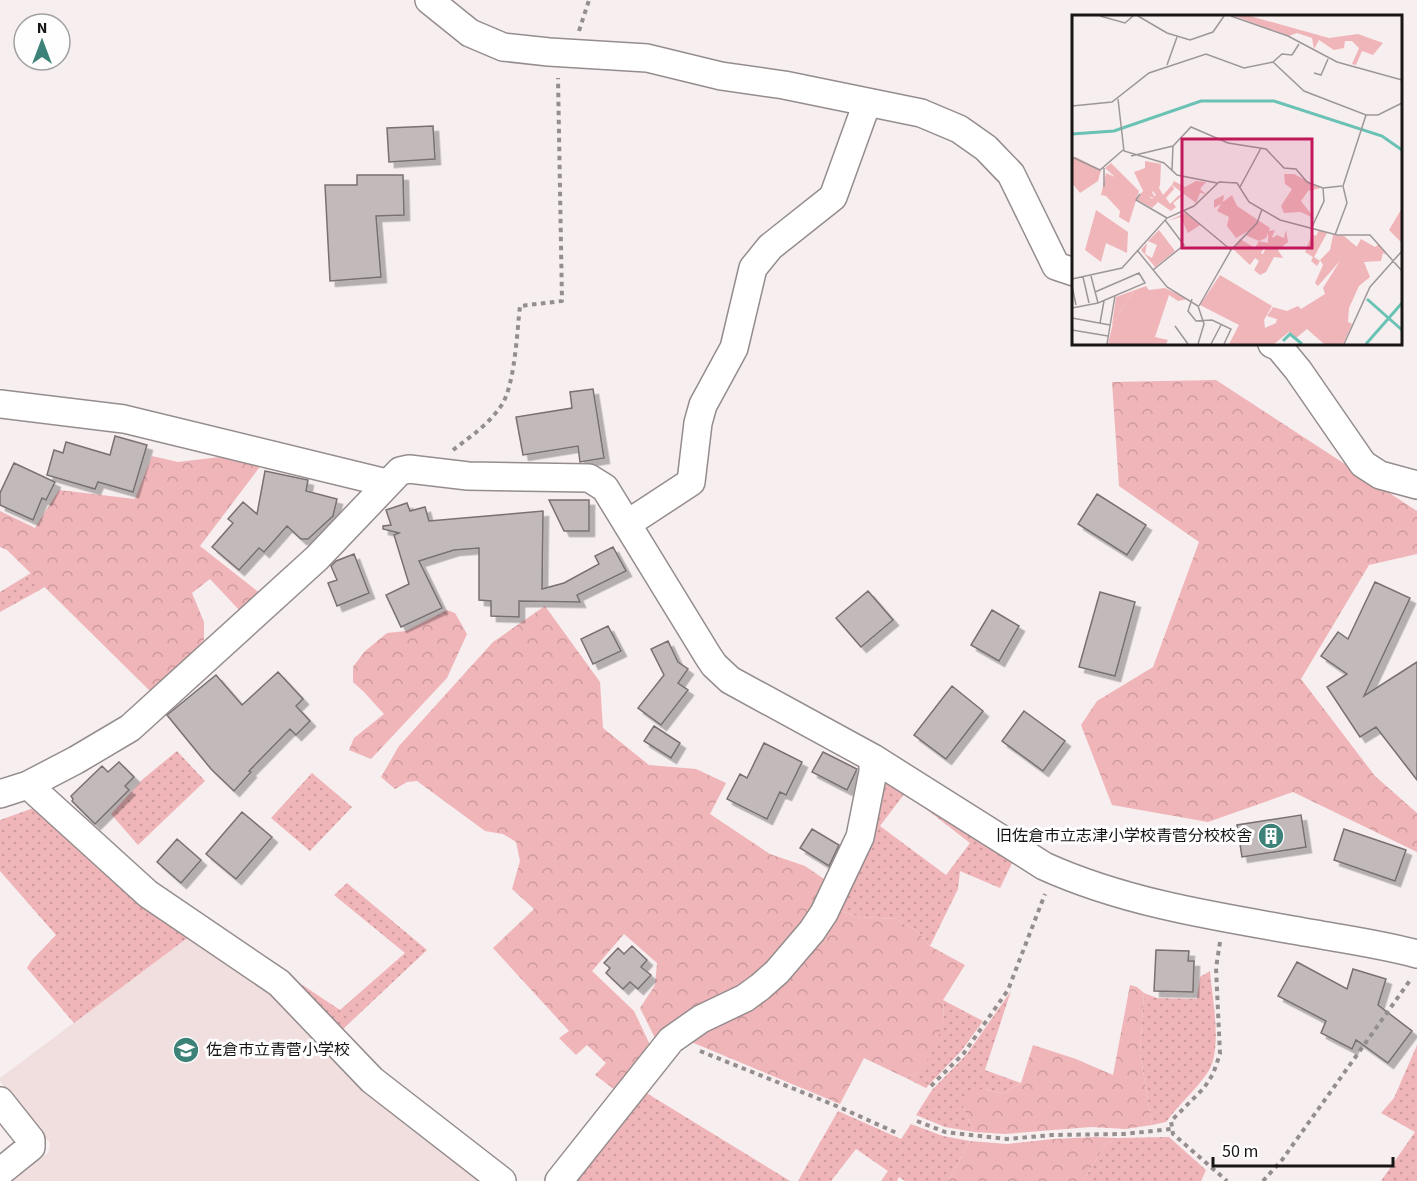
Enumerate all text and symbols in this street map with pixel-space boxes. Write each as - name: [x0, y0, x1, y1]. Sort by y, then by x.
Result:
- north arrow: [12, 12, 72, 72]
- inset map: [1072, 15, 1402, 345]
- text: N: [37, 17, 47, 39]
- building icon: 旧佐倉市立志津小学校青菅分校校舎: [1256, 821, 1286, 851]
- place label: 旧佐倉市立志津小学校青菅分校校舎: [996, 825, 1252, 847]
- school or university icon: 佐倉市立青菅小学校: [171, 1035, 201, 1065]
- place label: 佐倉市立青菅小学校: [206, 1039, 350, 1061]
- scale bar: [1213, 1130, 1393, 1168]
- text: 50 m: [1222, 1139, 1258, 1164]

